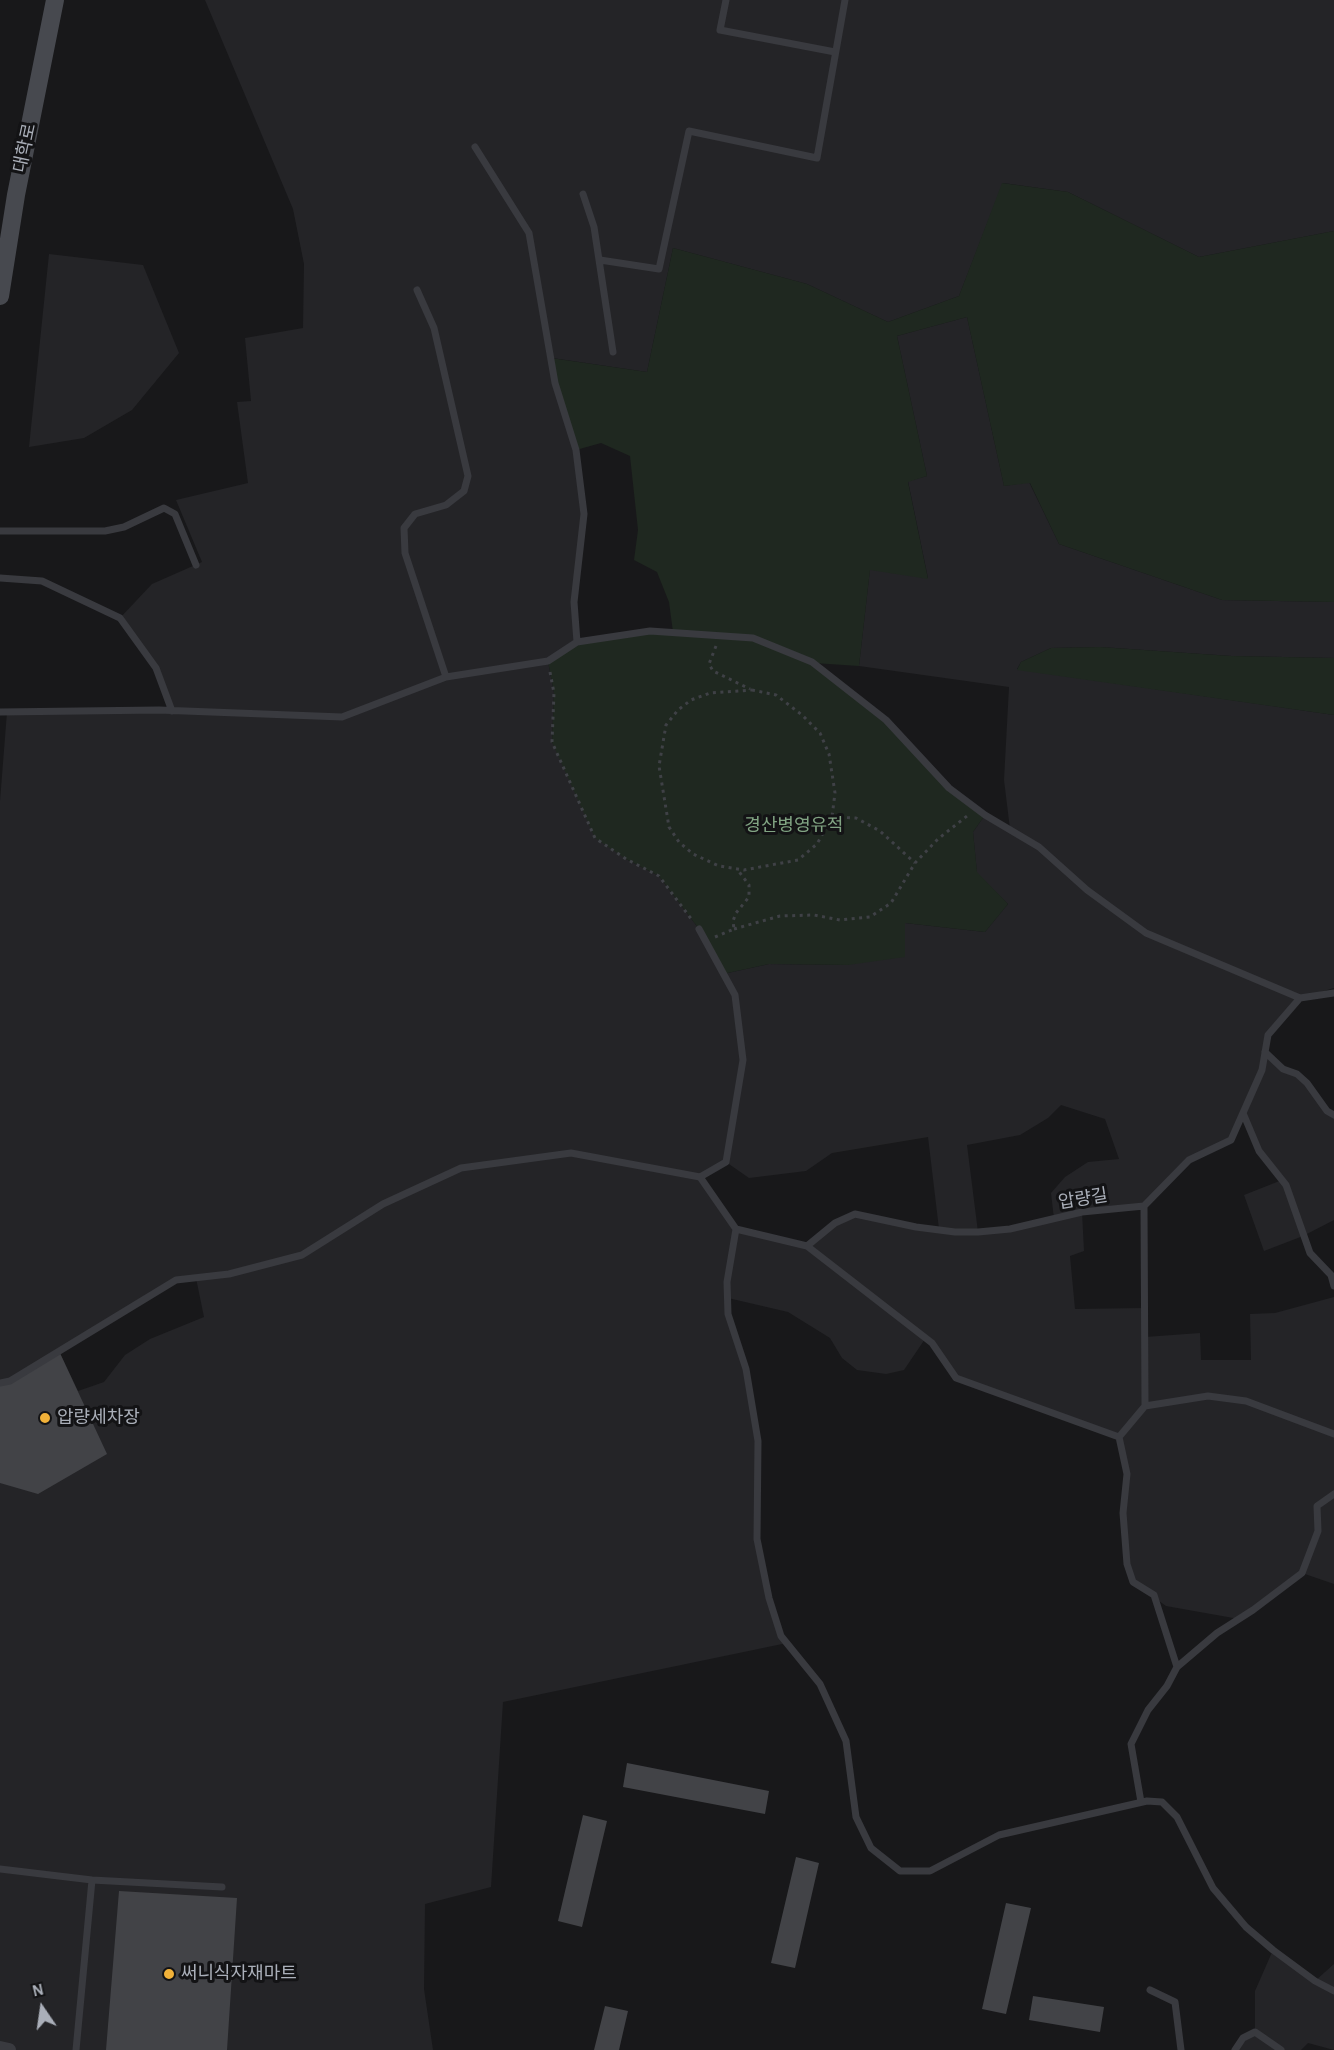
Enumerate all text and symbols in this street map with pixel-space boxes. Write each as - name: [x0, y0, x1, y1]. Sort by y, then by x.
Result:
- street label: 대학로: [9, 121, 41, 175]
- park label: 경산병영유적: [744, 815, 844, 837]
- street label: 압량길: [1057, 1184, 1109, 1214]
- place label: 압량세차장: [57, 1407, 140, 1429]
- marker: 압량세차장: [38, 1411, 52, 1425]
- place label: 써니식자재마트: [181, 1963, 297, 1985]
- marker: 써니식자재마트: [162, 1967, 176, 1981]
- north arrow: [12, 1978, 72, 2038]
- text: N: [31, 1981, 45, 2000]

